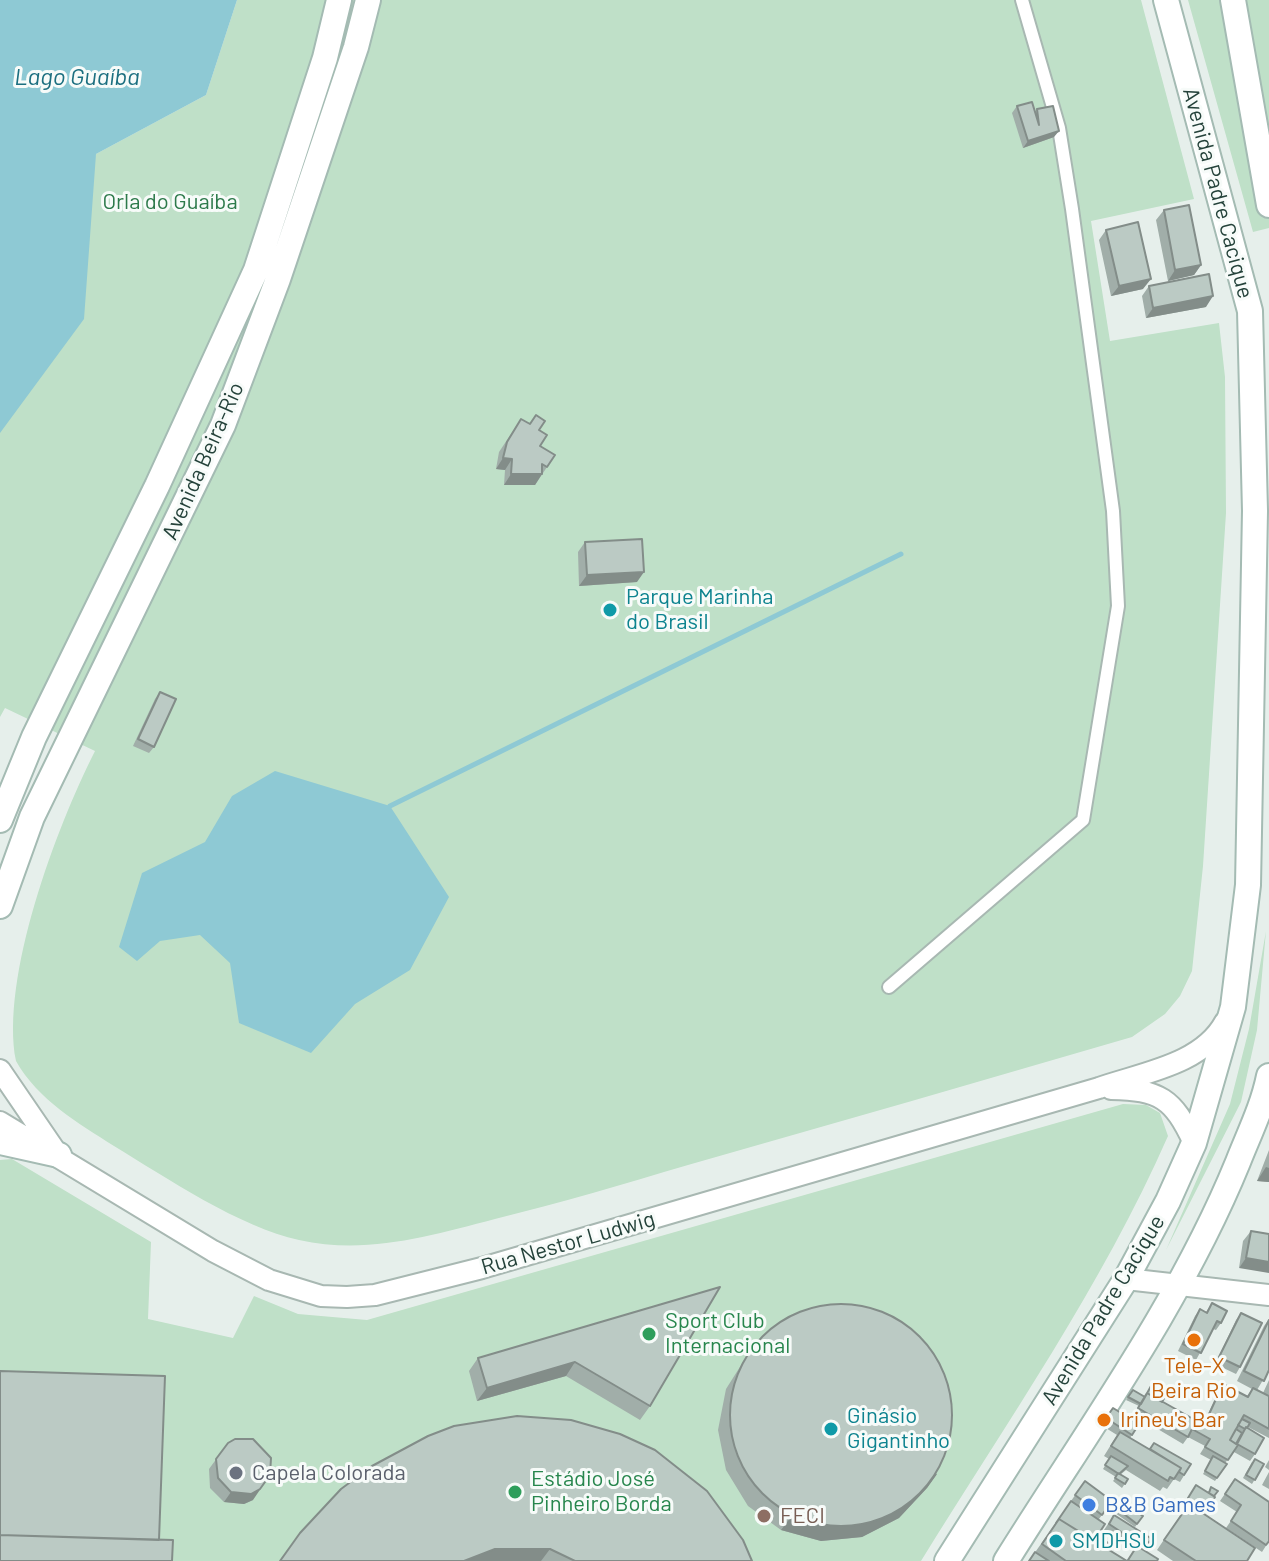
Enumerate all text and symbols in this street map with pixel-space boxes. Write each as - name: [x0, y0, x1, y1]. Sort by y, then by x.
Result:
- water label: Lago Guaíba: [14, 63, 140, 91]
- street label: Avenida Padre Cacique: [1177, 85, 1259, 301]
- park label: Orla do Guaíba: [102, 189, 238, 215]
- street label: Avenida Beira-Rio: [156, 378, 250, 544]
- place label: Parque Marinha do Brasil: [626, 584, 774, 636]
- marker: Parque Marinha do Brasil: [601, 601, 619, 619]
- street label: Rua Nestor Ludwig: [478, 1206, 658, 1280]
- street label: Avenida Padre Cacique: [1036, 1210, 1170, 1410]
- place label: Sport Club Internacional: [665, 1308, 790, 1360]
- marker: Sport Club Internacional: [640, 1325, 658, 1343]
- marker: Tele-X Beira Rio: [1185, 1331, 1203, 1349]
- place label: Tele-X Beira Rio: [1151, 1353, 1237, 1404]
- place label: Ginásio Gigantinho: [847, 1403, 950, 1454]
- place label: Irineu's Bar: [1120, 1407, 1225, 1433]
- marker: Irineu's Bar: [1095, 1411, 1113, 1429]
- marker: Ginásio Gigantinho: [822, 1420, 840, 1438]
- place label: Capela Colorada: [252, 1460, 406, 1486]
- marker: Capela Colorada: [227, 1464, 245, 1482]
- place label: Estádio José Pinheiro Borda: [531, 1466, 672, 1518]
- marker: Estádio José Pinheiro Borda: [506, 1483, 524, 1501]
- place label: B&B Games: [1105, 1492, 1216, 1518]
- marker: B&B Games: [1080, 1496, 1098, 1514]
- place label: FECI: [780, 1503, 825, 1529]
- marker: FECI: [755, 1507, 773, 1525]
- place label: SMDHSU: [1072, 1528, 1156, 1554]
- marker: SMDHSU: [1047, 1532, 1065, 1550]

